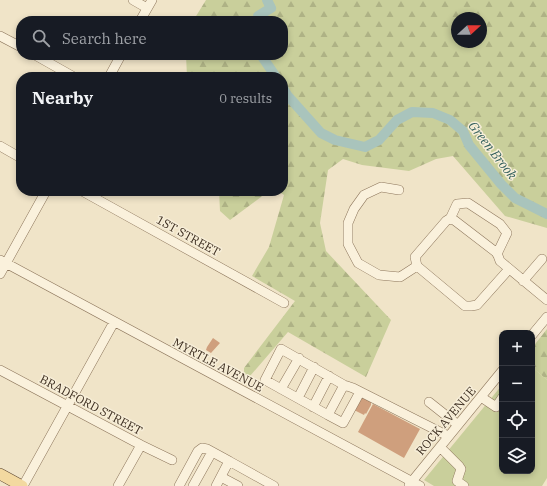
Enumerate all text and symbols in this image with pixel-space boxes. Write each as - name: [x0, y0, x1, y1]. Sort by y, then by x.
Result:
- north arrow: [451, 12, 487, 48]
- search box: [16, 16, 288, 60]
- icon: search: [30, 27, 52, 49]
- text: Search here: [62, 29, 147, 48]
- text: Nearby: [32, 87, 93, 109]
- text: 0 results: [219, 90, 272, 107]
- water label: Green Brook: [465, 118, 521, 183]
- street label: 1ST STREET: [154, 212, 223, 259]
- map controls: [499, 330, 535, 474]
- button: +: [499, 330, 535, 366]
- street label: MYRTLE AVENUE: [170, 334, 266, 395]
- button: −: [499, 366, 535, 402]
- street label: BRADFORD STREET: [37, 371, 145, 438]
- street label: ROCK AVENUE: [413, 383, 479, 458]
- button: locate: [499, 402, 535, 438]
- button: layers: [499, 438, 535, 474]

